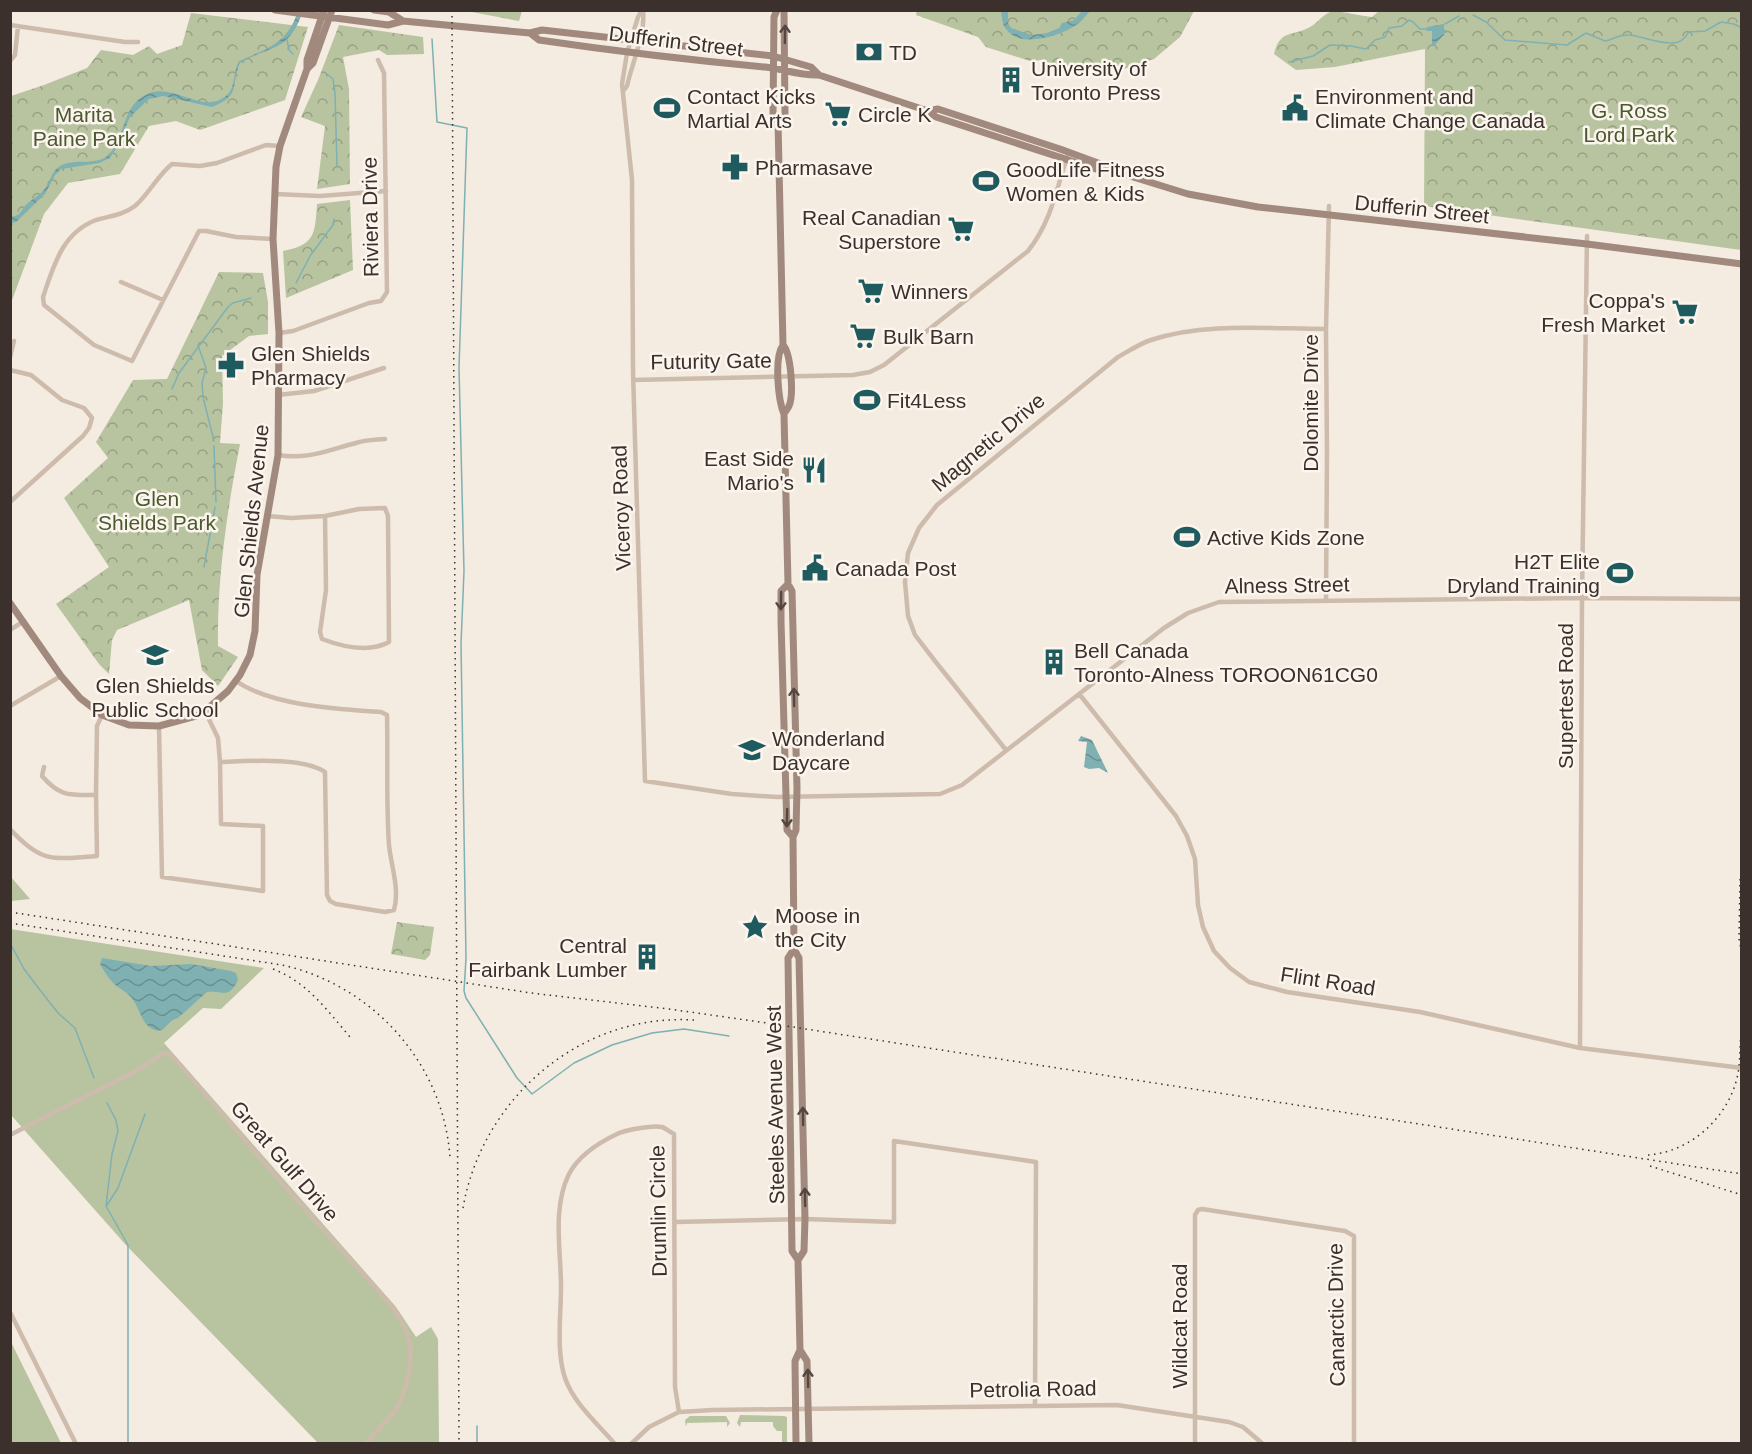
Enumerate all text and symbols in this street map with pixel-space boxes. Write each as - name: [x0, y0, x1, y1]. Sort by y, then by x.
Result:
- street label: Dufferin Street: [608, 21, 745, 61]
- one-way arrow: [779, 25, 791, 45]
- bank icon: TD: [854, 37, 884, 67]
- place label: TD: [889, 41, 917, 64]
- place label: University of Toronto Press: [1031, 57, 1161, 104]
- building icon: University of Toronto Press: [996, 65, 1026, 95]
- place label: Contact Kicks Martial Arts: [687, 85, 815, 132]
- place label: Environment and Climate Change Canada: [1315, 85, 1545, 132]
- sports icon: Contact Kicks Martial Arts: [652, 93, 682, 123]
- public building icon: Environment and Climate Change Canada: [1280, 93, 1310, 123]
- supermarket icon: Circle K: [823, 99, 853, 129]
- park label: G. Ross Lord Park: [1583, 99, 1675, 146]
- park label: Marita Paine Park: [33, 103, 136, 150]
- place label: Circle K: [858, 103, 932, 126]
- pharmacy icon: Pharmasave: [720, 152, 750, 182]
- place label: Pharmasave: [755, 156, 873, 179]
- street label: Riviera Drive: [357, 157, 383, 277]
- place label: GoodLife Fitness Women & Kids: [1006, 158, 1165, 205]
- sports icon: GoodLife Fitness Women & Kids: [971, 166, 1001, 196]
- street label: Dufferin Street: [1354, 191, 1491, 228]
- place label: Real Canadian Superstore: [802, 206, 941, 253]
- supermarket icon: Real Canadian Superstore: [946, 214, 976, 244]
- supermarket icon: Winners: [856, 276, 886, 306]
- place label: Winners: [891, 280, 968, 303]
- place label: Coppa's Fresh Market: [1541, 289, 1665, 336]
- supermarket icon: Coppa's Fresh Market: [1670, 297, 1700, 327]
- supermarket icon: Bulk Barn: [848, 321, 878, 351]
- place label: Bulk Barn: [883, 325, 974, 348]
- street label: Dolomite Drive: [1299, 334, 1322, 472]
- place label: Glen Shields Pharmacy: [251, 342, 370, 389]
- street label: Futurity Gate: [650, 348, 772, 374]
- pharmacy icon: Glen Shields Pharmacy: [216, 350, 246, 380]
- sports icon: Fit4Less: [852, 385, 882, 415]
- street label: Magnetic Drive: [927, 388, 1049, 496]
- place label: Fit4Less: [887, 389, 966, 412]
- street label: Glen Shields Avenue: [229, 423, 273, 619]
- street label: Viceroy Road: [607, 445, 635, 571]
- place label: East Side Mario's: [704, 447, 794, 494]
- restaurant icon: East Side Mario's: [799, 455, 829, 485]
- park label: Glen Shields Park: [98, 487, 216, 534]
- sports icon: Active Kids Zone: [1172, 522, 1202, 552]
- place label: Active Kids Zone: [1207, 526, 1365, 549]
- place label: H2T Elite Dryland Training: [1447, 550, 1600, 597]
- public building icon: Canada Post: [800, 553, 830, 583]
- place label: Canada Post: [835, 557, 957, 580]
- sports icon: H2T Elite Dryland Training: [1605, 558, 1635, 588]
- street label: Alness Street: [1224, 572, 1350, 598]
- one-way arrow: [775, 591, 787, 611]
- street label: Supertest Road: [1554, 623, 1577, 769]
- place label: Bell Canada Toronto-Alness TOROON61CG0: [1074, 639, 1378, 686]
- school or university icon: Glen Shields Public School: [140, 640, 170, 670]
- building icon: Bell Canada Toronto-Alness TOROON61CG0: [1039, 647, 1069, 677]
- place label: Glen Shields Public School: [91, 674, 219, 721]
- one-way arrow: [789, 687, 800, 707]
- place label: Wonderland Daycare: [772, 727, 885, 774]
- school or university icon: Wonderland Daycare: [737, 735, 767, 765]
- one-way arrow: [781, 807, 793, 827]
- place label: Moose in the City: [775, 904, 860, 951]
- place icon: Moose in the City: [740, 912, 770, 942]
- place label: Central Fairbank Lumber: [468, 934, 627, 981]
- building icon: Central Fairbank Lumber: [632, 942, 662, 972]
- street label: Flint Road: [1279, 962, 1377, 1000]
- street label: Steeles Avenue West: [762, 1005, 788, 1205]
- street label: Great Gulf Drive: [227, 1096, 343, 1226]
- one-way arrow: [797, 1107, 809, 1127]
- street label: Drumlin Circle: [645, 1145, 671, 1277]
- one-way arrow: [799, 1187, 810, 1207]
- street label: Canarctic Drive: [1323, 1243, 1349, 1387]
- street label: Wildcat Road: [1168, 1264, 1191, 1388]
- one-way arrow: [802, 1369, 814, 1389]
- street label: Petrolia Road: [969, 1376, 1097, 1402]

